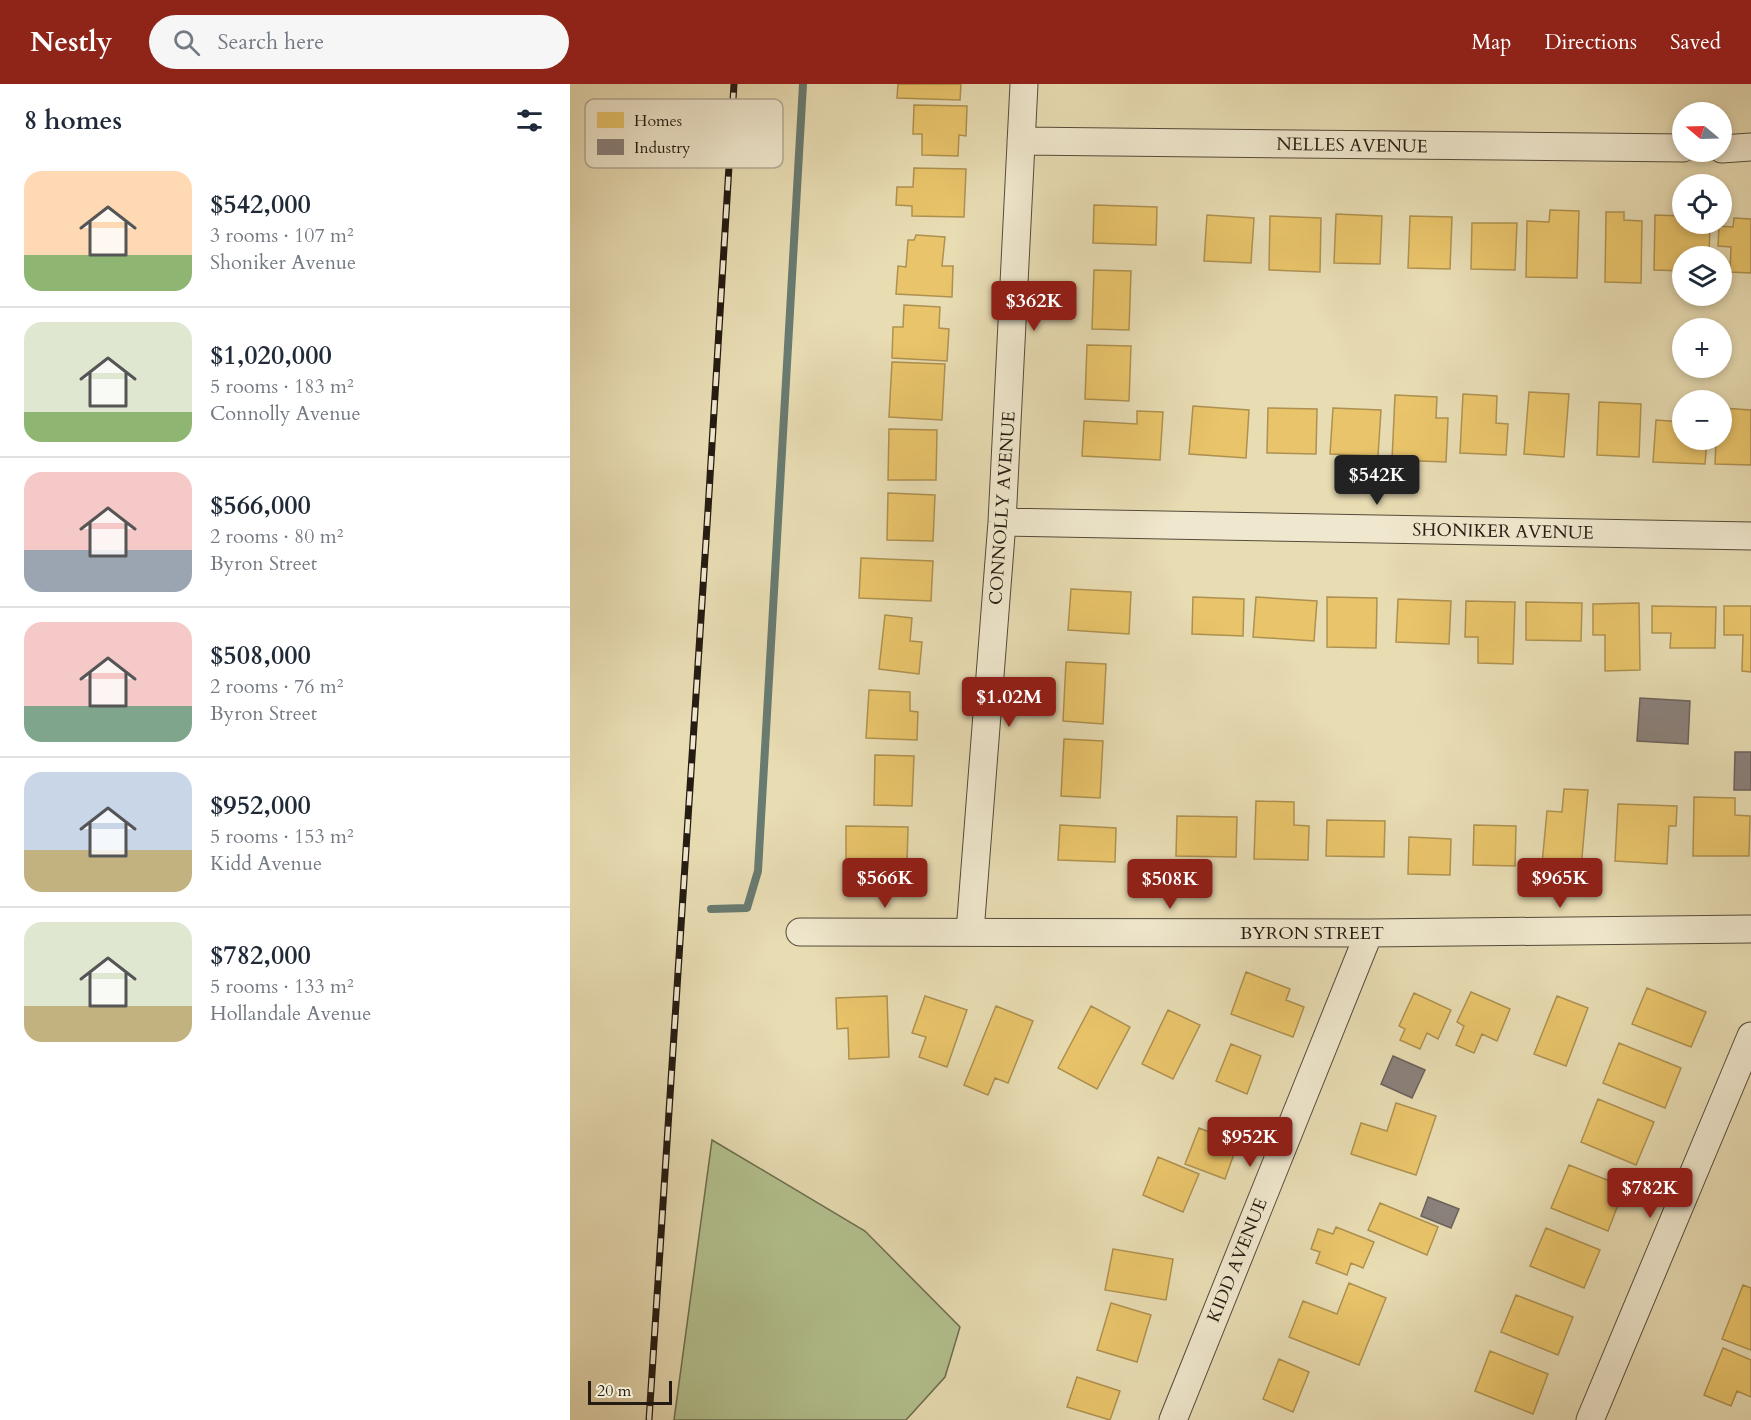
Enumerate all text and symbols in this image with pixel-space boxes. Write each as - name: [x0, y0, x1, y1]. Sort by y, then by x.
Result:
- search box: [149, 15, 569, 69]
- text: Nestly: [30, 23, 113, 61]
- icon: search: [170, 26, 203, 59]
- text: Search here: [218, 27, 324, 57]
- text: Map: [1471, 28, 1511, 57]
- text: Directions: [1544, 28, 1637, 57]
- text: Saved: [1670, 28, 1721, 57]
- legend: [585, 99, 783, 168]
- north arrow: [1672, 102, 1732, 162]
- map controls: [1672, 102, 1732, 450]
- text: 8 homes: [24, 103, 122, 138]
- icon: filters: [513, 104, 546, 137]
- text: Homes: [634, 110, 682, 132]
- street label: NELLES AVENUE: [1276, 132, 1428, 159]
- text: Industry: [634, 137, 691, 159]
- button: locate: [1672, 174, 1732, 234]
- text: $542,000: [210, 187, 311, 222]
- icon: home: [72, 195, 144, 267]
- text: 3 rooms · 107 m²: [210, 222, 354, 249]
- button: layers: [1672, 246, 1732, 306]
- text: Shoniker Avenue: [210, 249, 356, 276]
- pin: $362K: [992, 281, 1076, 332]
- text: $362K: [1005, 287, 1063, 314]
- button: +: [1672, 318, 1732, 378]
- text: $1,020,000: [210, 338, 332, 373]
- icon: home: [72, 346, 144, 418]
- text: 5 rooms · 183 m²: [210, 373, 354, 400]
- button: −: [1672, 390, 1732, 450]
- text: Connolly Avenue: [210, 400, 361, 427]
- street label: CONNOLLY AVENUE: [983, 410, 1022, 606]
- pin: $542K: [1335, 455, 1419, 506]
- text: $542K: [1348, 461, 1406, 488]
- text: $566,000: [210, 488, 311, 523]
- icon: home: [72, 496, 144, 568]
- street label: SHONIKER AVENUE: [1412, 517, 1594, 546]
- text: 2 rooms · 80 m²: [210, 523, 343, 550]
- text: Byron Street: [210, 550, 317, 577]
- text: $508,000: [210, 638, 311, 673]
- icon: home: [72, 646, 144, 718]
- text: 2 rooms · 76 m²: [210, 673, 343, 700]
- pin: $1.02M: [960, 677, 1058, 728]
- text: $1.02M: [976, 683, 1042, 710]
- text: Byron Street: [210, 700, 317, 727]
- text: $952,000: [210, 788, 311, 823]
- icon: home: [72, 796, 144, 868]
- text: 5 rooms · 153 m²: [210, 823, 354, 850]
- text: Kidd Avenue: [210, 850, 322, 877]
- pin: $566K: [843, 858, 927, 909]
- pin: $965K: [1518, 858, 1602, 909]
- pin: $508K: [1128, 859, 1212, 910]
- text: $566K: [856, 864, 914, 891]
- text: $965K: [1531, 864, 1589, 891]
- text: $508K: [1141, 865, 1199, 892]
- street label: BYRON STREET: [1240, 921, 1384, 946]
- text: $782,000: [210, 938, 311, 973]
- icon: home: [72, 946, 144, 1018]
- text: 5 rooms · 133 m²: [210, 973, 354, 1000]
- text: Hollandale Avenue: [210, 1000, 371, 1027]
- pin: $952K: [1208, 1117, 1292, 1168]
- text: $952K: [1221, 1123, 1279, 1150]
- pin: $782K: [1608, 1168, 1692, 1219]
- text: $782K: [1621, 1174, 1679, 1201]
- street label: KIDD AVENUE: [1201, 1194, 1274, 1326]
- scale bar: [588, 1378, 672, 1406]
- text: 20 m: [597, 1380, 631, 1402]

